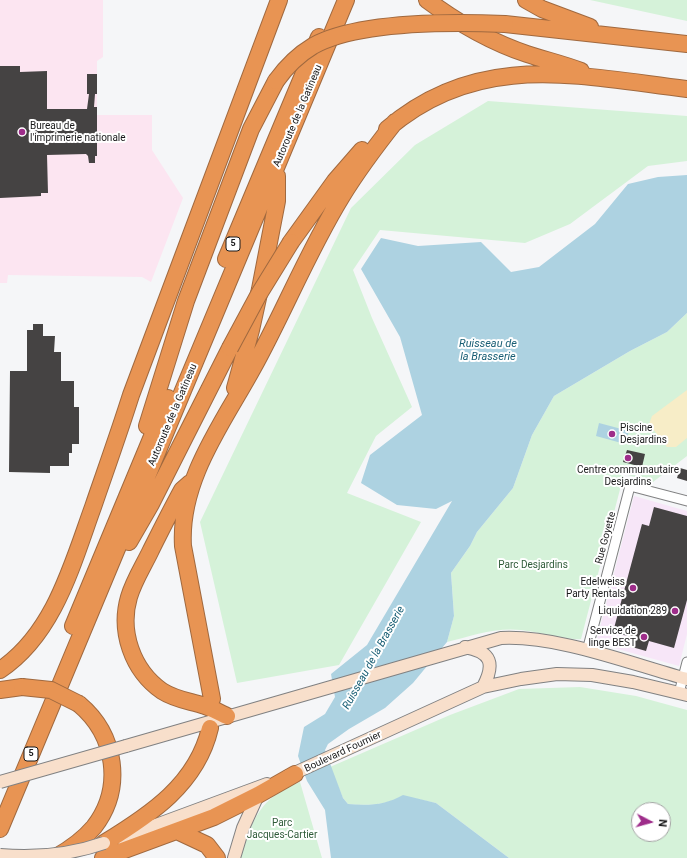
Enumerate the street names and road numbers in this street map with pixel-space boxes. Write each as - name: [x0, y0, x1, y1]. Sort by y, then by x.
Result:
- street label: Autoroute de la Gatineau: [271, 63, 325, 169]
- road number: 5: [226, 237, 240, 251]
- street label: Autoroute de la Gatineau: [146, 362, 200, 468]
- street label: Rue Goyette: [593, 511, 619, 565]
- street label: Boulevard Fournier: [303, 729, 383, 775]
- road number: 5: [24, 747, 38, 761]

